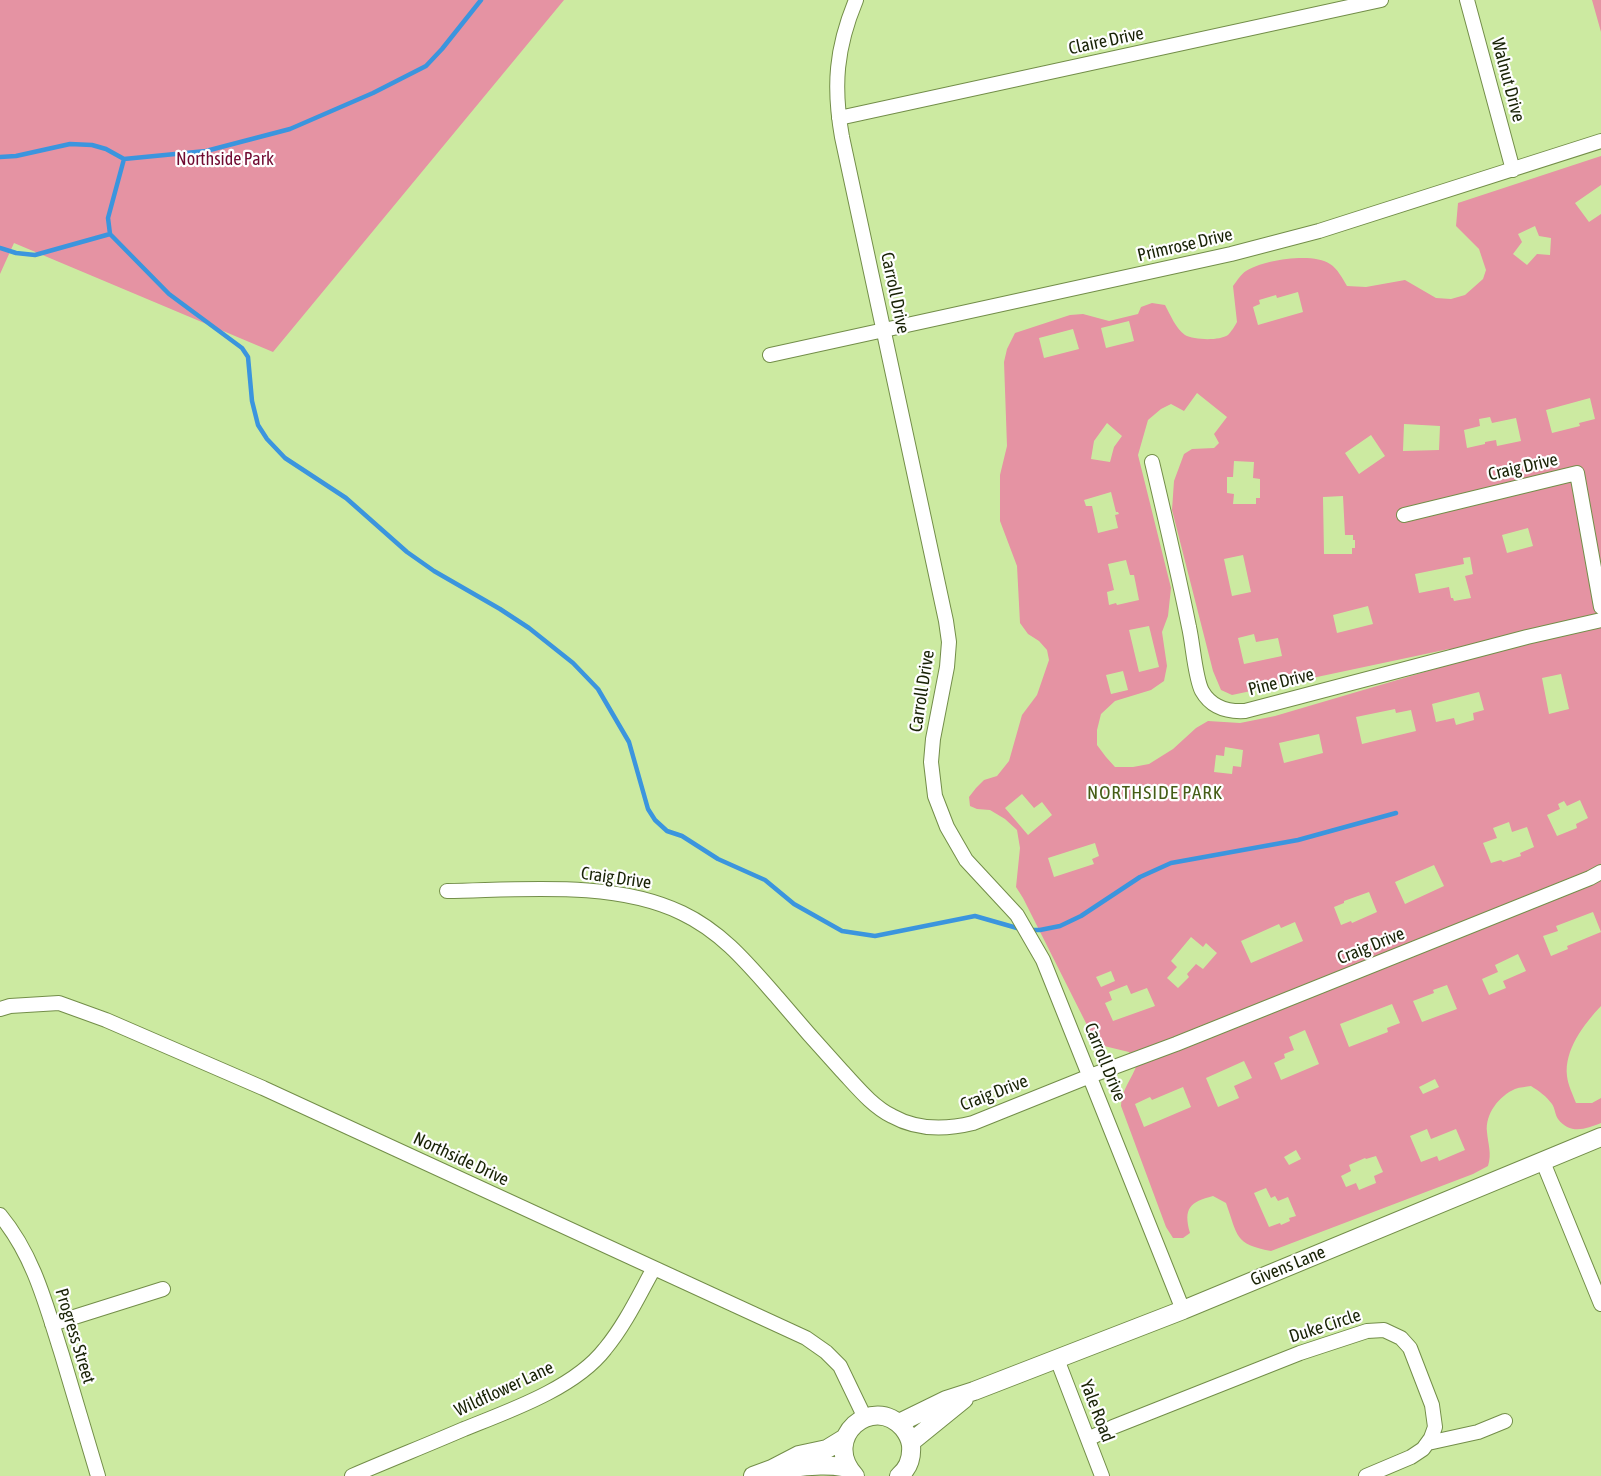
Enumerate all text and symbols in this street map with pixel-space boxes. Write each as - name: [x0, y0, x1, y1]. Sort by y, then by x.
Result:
- street label: Claire Drive: [1066, 23, 1146, 59]
- street label: Walnut Drive: [1486, 36, 1530, 124]
- park label: Northside Park: [176, 148, 274, 170]
- street label: Primrose Drive: [1135, 224, 1235, 266]
- street label: Carroll Drive: [876, 250, 914, 336]
- street label: Craig Drive: [1486, 449, 1560, 485]
- street label: Carroll Drive: [905, 649, 939, 733]
- street label: Pine Drive: [1246, 663, 1316, 701]
- district label: NORTHSIDE PARK: [1085, 782, 1225, 804]
- street label: Craig Drive: [579, 862, 653, 894]
- street label: Craig Drive: [1334, 923, 1408, 969]
- street label: Carroll Drive: [1080, 1020, 1130, 1104]
- street label: Craig Drive: [957, 1070, 1031, 1116]
- street label: Northside Drive: [410, 1128, 512, 1190]
- street label: Givens Lane: [1247, 1241, 1329, 1291]
- street label: Progress Street: [50, 1286, 100, 1386]
- street label: Duke Circle: [1287, 1304, 1363, 1348]
- street label: Wildflower Lane: [451, 1357, 557, 1421]
- street label: Yale Road: [1075, 1377, 1119, 1445]

